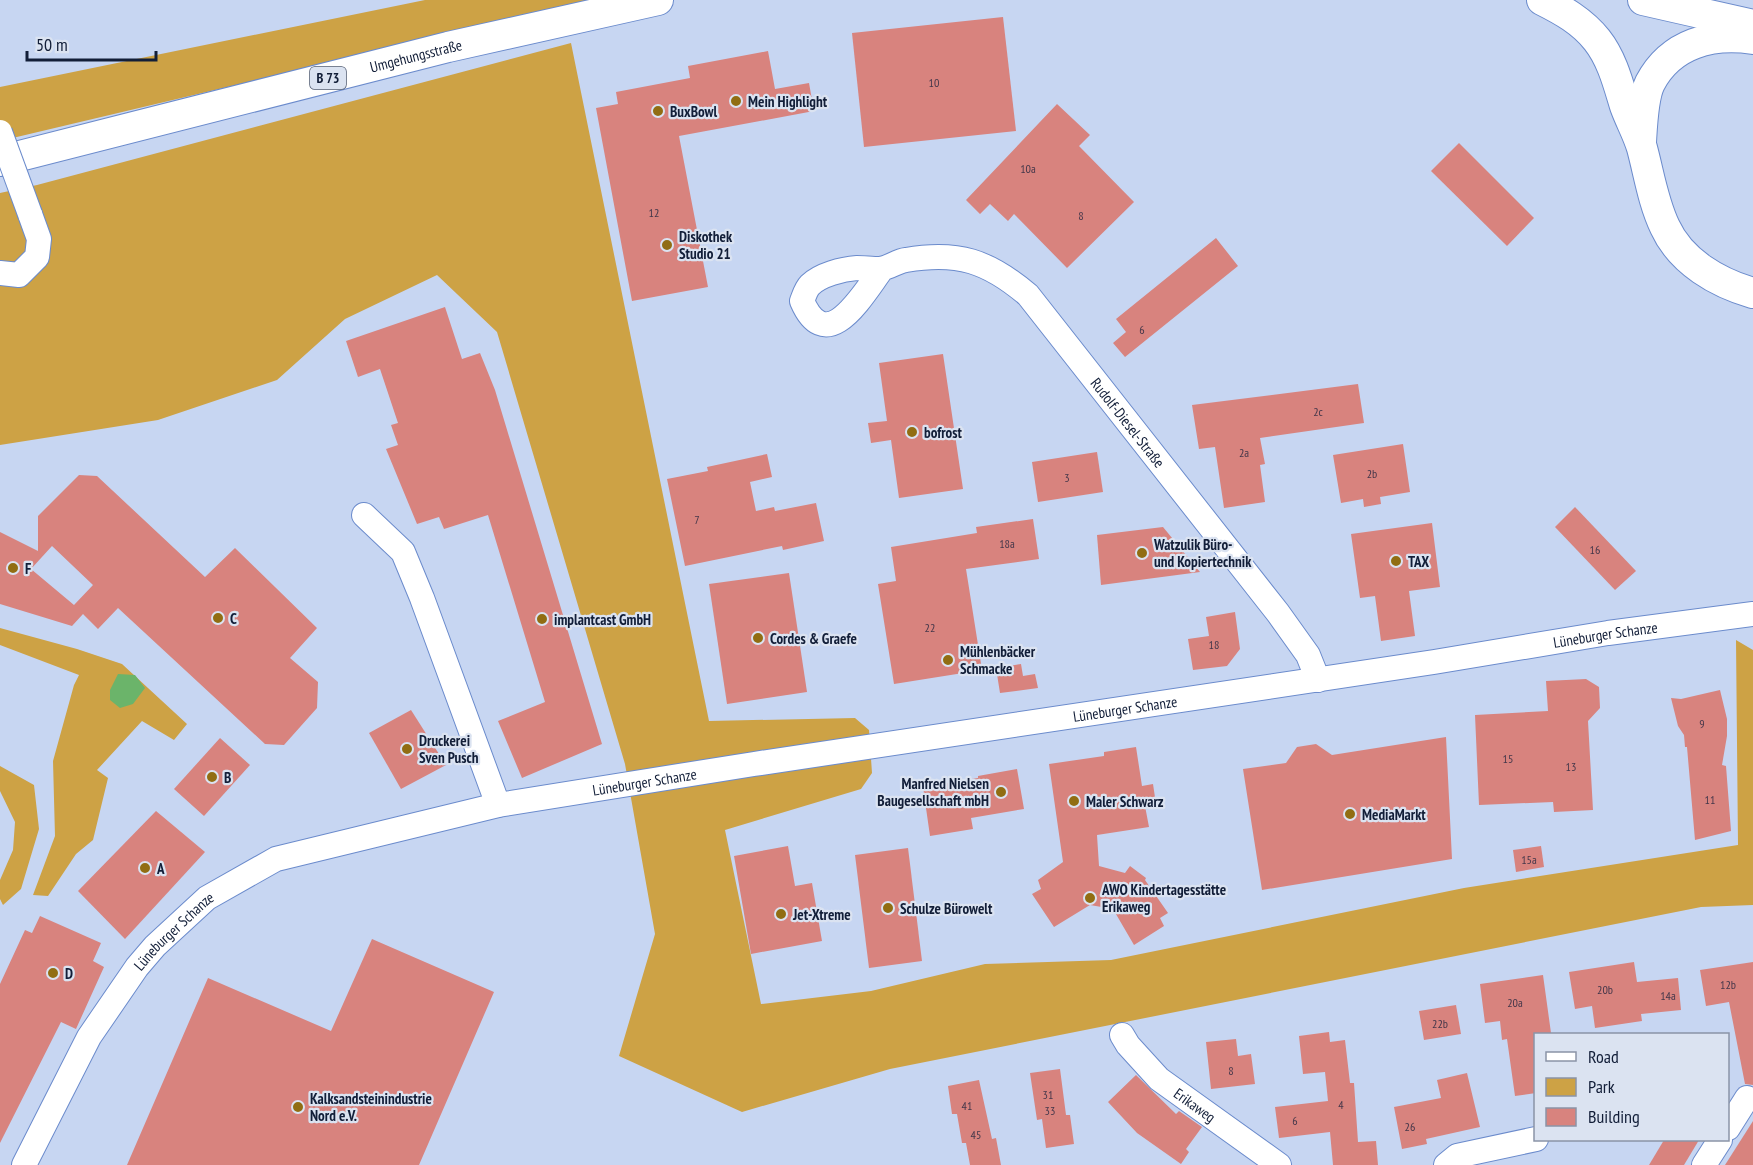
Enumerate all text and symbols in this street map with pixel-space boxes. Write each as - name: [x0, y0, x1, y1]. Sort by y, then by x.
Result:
- scale bar: [27, 24, 156, 62]
- text: 50 m: [36, 33, 68, 56]
- street label: Umgehungsstraße: [368, 35, 464, 76]
- road number: B 73: [310, 67, 346, 89]
- house number: 10: [929, 75, 939, 90]
- place label: Mein Highlight: [748, 92, 828, 111]
- marker: Mein Highlight: [729, 94, 743, 108]
- place label: BuxBowl: [670, 102, 717, 121]
- marker: BuxBowl: [651, 104, 665, 118]
- house number: 10a: [1020, 161, 1036, 176]
- house number: 12: [649, 205, 659, 220]
- house number: 8: [1078, 208, 1084, 223]
- place label: Diskothek Studio 21: [679, 227, 733, 263]
- marker: Diskothek Studio 21: [660, 238, 674, 252]
- house number: 6: [1139, 322, 1145, 337]
- street label: Rudolf-Diesel-Straße: [1087, 374, 1169, 471]
- house number: 2c: [1313, 404, 1324, 419]
- place label: bofrost: [924, 423, 962, 442]
- marker: bofrost: [905, 425, 919, 439]
- house number: 2a: [1239, 445, 1249, 460]
- house number: 2b: [1367, 466, 1377, 481]
- house number: 3: [1064, 470, 1070, 485]
- house number: 7: [694, 512, 700, 527]
- place label: Watzulik Büro- und Kopiertechnik: [1153, 535, 1252, 571]
- house number: 18a: [999, 536, 1015, 551]
- house number: 16: [1590, 542, 1600, 557]
- marker: Watzulik Büro- und Kopiertechnik: [1135, 546, 1149, 560]
- place label: TAX: [1408, 552, 1429, 571]
- marker: TAX: [1389, 554, 1403, 568]
- place label: F: [25, 559, 31, 578]
- marker: F: [6, 561, 20, 575]
- place label: C: [230, 609, 237, 628]
- place label: implantcast GmbH: [554, 610, 651, 629]
- marker: C: [211, 611, 225, 625]
- marker: implantcast GmbH: [535, 612, 549, 626]
- street label: Lüneburger Schanze: [1552, 617, 1659, 651]
- house number: 22: [925, 620, 935, 635]
- place label: Cordes & Graefe: [770, 629, 857, 648]
- marker: Cordes & Graefe: [751, 631, 765, 645]
- house number: 18: [1209, 637, 1219, 652]
- place label: Mühlenbäcker Schmacke: [960, 642, 1036, 678]
- marker: Mühlenbäcker Schmacke: [941, 653, 955, 667]
- street label: Lüneburger Schanze: [1072, 691, 1178, 726]
- house number: 9: [1699, 716, 1705, 731]
- place label: Druckerei Sven Pusch: [419, 731, 479, 767]
- marker: Druckerei Sven Pusch: [400, 742, 414, 756]
- house number: 15: [1503, 751, 1513, 766]
- house number: 13: [1566, 759, 1576, 774]
- street label: Lüneburger Schanze: [591, 764, 698, 799]
- place label: B: [224, 768, 231, 787]
- marker: B: [205, 770, 219, 784]
- place label: Manfred Nielsen Baugesellschaft mbH: [877, 774, 989, 810]
- marker: Manfred Nielsen Baugesellschaft mbH: [994, 785, 1008, 799]
- place label: Maler Schwarz: [1086, 792, 1164, 811]
- house number: 11: [1705, 792, 1715, 807]
- marker: Maler Schwarz: [1067, 794, 1081, 808]
- place label: MediaMarkt: [1362, 805, 1426, 824]
- marker: MediaMarkt: [1343, 807, 1357, 821]
- house number: 15a: [1521, 852, 1537, 867]
- place label: A: [156, 859, 165, 878]
- marker: A: [138, 861, 152, 875]
- place label: AWO Kindertagesstätte Erikaweg: [1101, 880, 1226, 916]
- street label: Lüneburger Schanze: [129, 887, 217, 974]
- marker: AWO Kindertagesstätte Erikaweg: [1083, 891, 1097, 905]
- place label: Schulze Bürowelt: [900, 899, 993, 918]
- marker: Schulze Bürowelt: [881, 901, 895, 915]
- place label: Jet-Xtreme: [792, 905, 851, 924]
- marker: Jet-Xtreme: [774, 907, 788, 921]
- place label: D: [65, 964, 73, 983]
- marker: D: [46, 966, 60, 980]
- house number: 12b: [1720, 977, 1736, 992]
- house number: 20b: [1597, 982, 1613, 997]
- house number: 14a: [1660, 988, 1676, 1003]
- house number: 20a: [1507, 995, 1523, 1010]
- house number: 22b: [1432, 1016, 1448, 1031]
- legend: [1534, 1033, 1729, 1141]
- text: Road: [1588, 1045, 1619, 1068]
- house number: 8: [1228, 1063, 1234, 1078]
- text: Park: [1588, 1075, 1615, 1098]
- street label: Erikaweg: [1170, 1083, 1220, 1126]
- house number: 31: [1043, 1087, 1053, 1102]
- place label: Kalksandsteinindustrie Nord e.V.: [310, 1089, 432, 1125]
- house number: 4: [1338, 1097, 1344, 1112]
- house number: 41: [962, 1098, 972, 1113]
- marker: Kalksandsteinindustrie Nord e.V.: [291, 1100, 305, 1114]
- house number: 33: [1045, 1103, 1055, 1118]
- text: Building: [1588, 1105, 1640, 1128]
- house number: 6: [1292, 1113, 1298, 1128]
- house number: 26: [1405, 1119, 1415, 1134]
- house number: 45: [971, 1127, 981, 1142]

